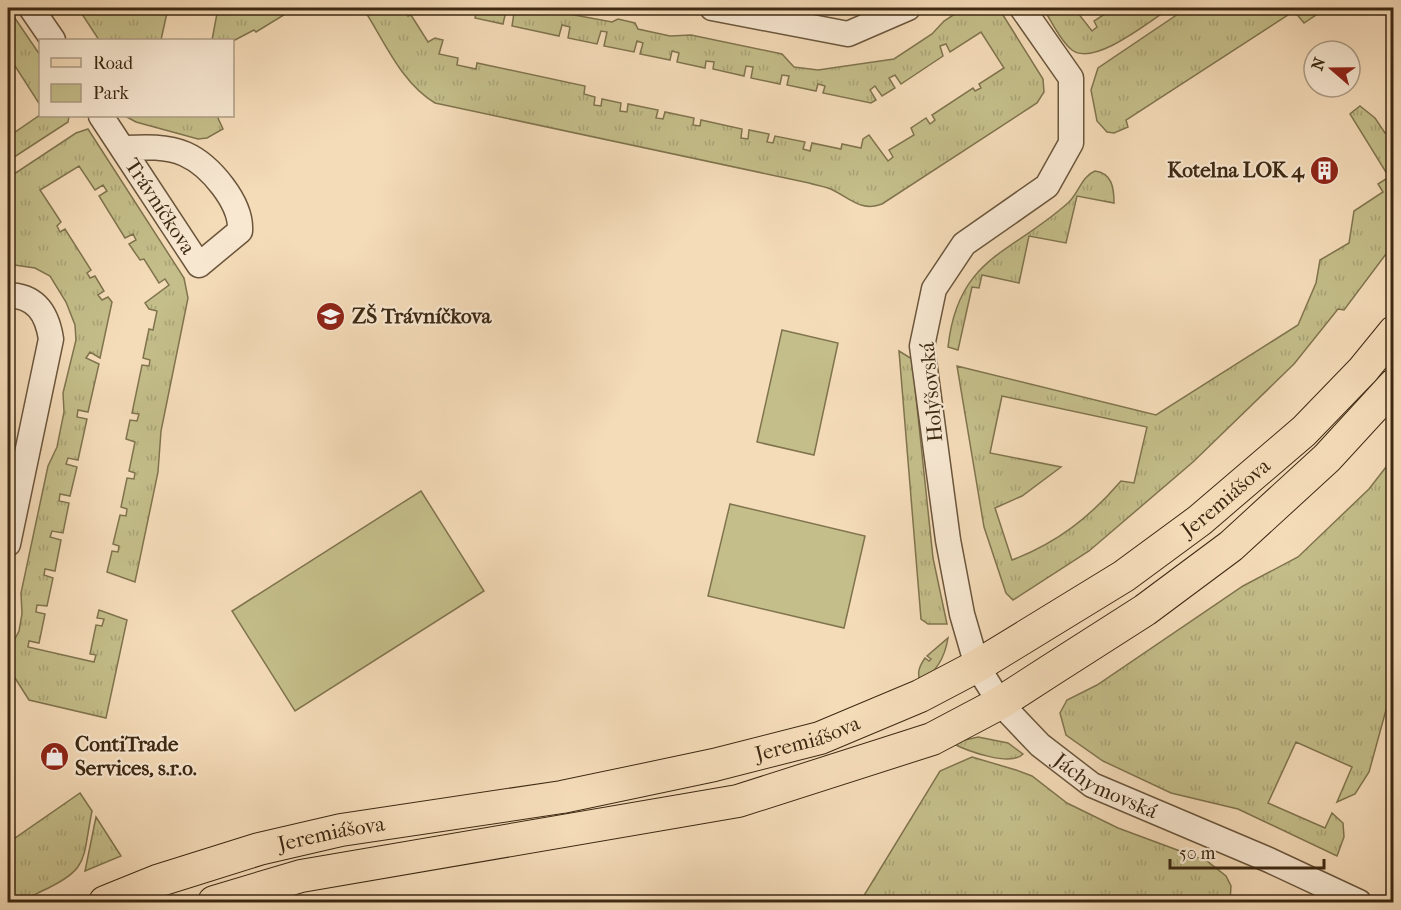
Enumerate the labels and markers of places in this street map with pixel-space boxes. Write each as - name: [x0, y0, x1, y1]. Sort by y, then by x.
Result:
- building icon: Kotelna LOK 4: [1309, 154, 1341, 186]
- place label: Kotelna LOK 4: [1167, 158, 1306, 183]
- school or university icon: ZŠ Trávníčkova: [315, 300, 347, 332]
- place label: ZŠ Trávníčkova: [352, 303, 493, 328]
- place label: ContiTrade Services, s.r.o.: [75, 732, 197, 780]
- shop icon: ContiTrade Services, s.r.o.: [38, 740, 70, 772]

